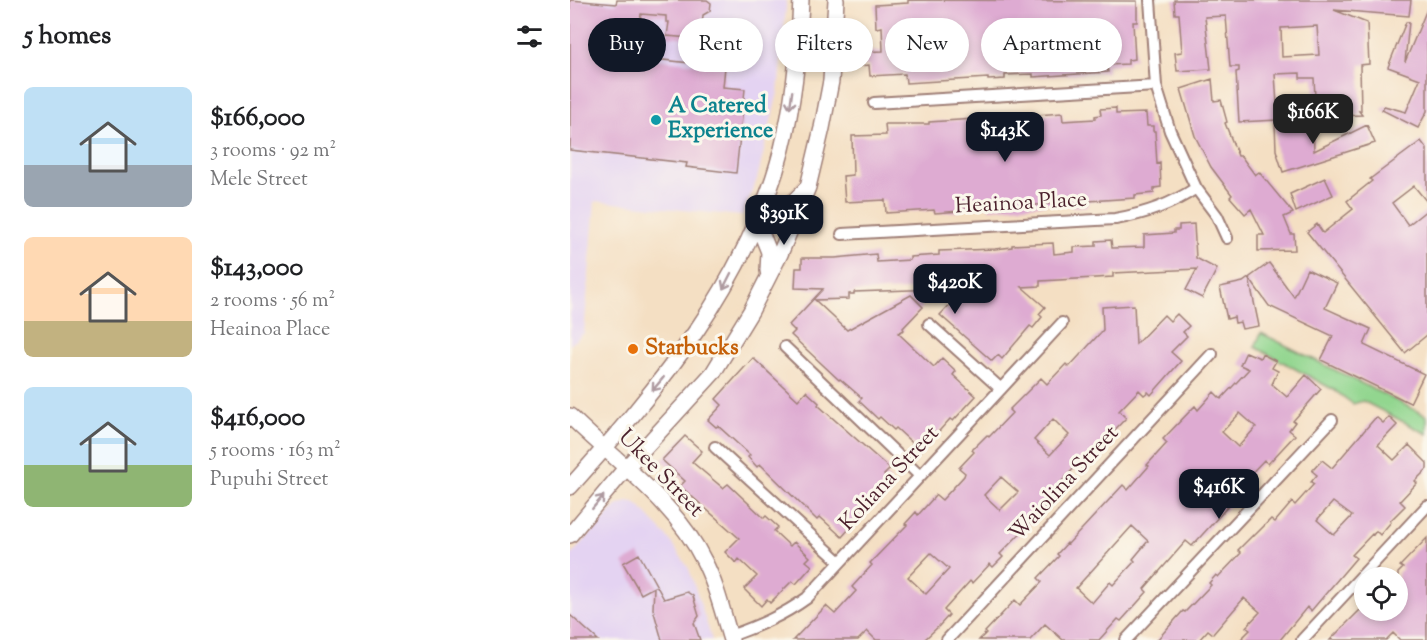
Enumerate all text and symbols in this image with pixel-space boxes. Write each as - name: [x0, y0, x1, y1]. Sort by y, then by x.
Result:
- text: 5 homes: [24, 18, 111, 55]
- chip: Buy: [588, 18, 666, 72]
- chip: Rent: [678, 18, 763, 72]
- chip: Filters: [775, 18, 873, 72]
- chip: New: [885, 18, 969, 72]
- chip: Apartment: [981, 18, 1122, 72]
- icon: filters: [513, 20, 546, 53]
- one-way arrow: [786, 90, 797, 109]
- place label: A Catered Experience: [668, 91, 773, 148]
- pin: $166K: [1271, 94, 1355, 145]
- text: $166K: [1287, 99, 1339, 128]
- text: $166,000: [210, 100, 305, 137]
- icon: home: [72, 111, 144, 183]
- pin: $143K: [963, 112, 1047, 163]
- marker: A Catered Experience: [649, 113, 663, 127]
- text: $143K: [980, 117, 1030, 146]
- text: 3 rooms · 92 m²: [210, 137, 336, 166]
- text: Mele Street: [210, 166, 308, 195]
- street label: Heainoa Place: [954, 185, 1088, 223]
- pin: $391K: [742, 195, 826, 246]
- text: $391K: [759, 200, 809, 229]
- text: $143,000: [210, 250, 303, 287]
- icon: home: [72, 261, 144, 333]
- pin: $420K: [913, 264, 997, 315]
- text: $420K: [927, 269, 983, 298]
- one-way arrow: [721, 271, 732, 289]
- text: 2 rooms · 56 m²: [210, 287, 335, 316]
- text: Heainoa Place: [210, 316, 330, 345]
- place label: Starbucks: [645, 333, 739, 365]
- marker: Starbucks: [626, 342, 640, 356]
- one-way arrow: [652, 375, 665, 391]
- text: $416,000: [210, 400, 305, 437]
- icon: home: [72, 411, 144, 483]
- street label: Waiolina Street: [1003, 418, 1128, 549]
- street label: Koliana Street: [833, 419, 948, 539]
- street label: Ukee Street: [610, 423, 711, 526]
- text: 5 rooms · 163 m²: [210, 437, 341, 466]
- text: Pupuhi Street: [210, 466, 328, 495]
- pin: $416K: [1177, 469, 1261, 520]
- text: $416K: [1193, 474, 1245, 503]
- one-way arrow: [592, 494, 605, 510]
- map controls: [1354, 567, 1408, 621]
- button: locate: [1354, 567, 1408, 621]

